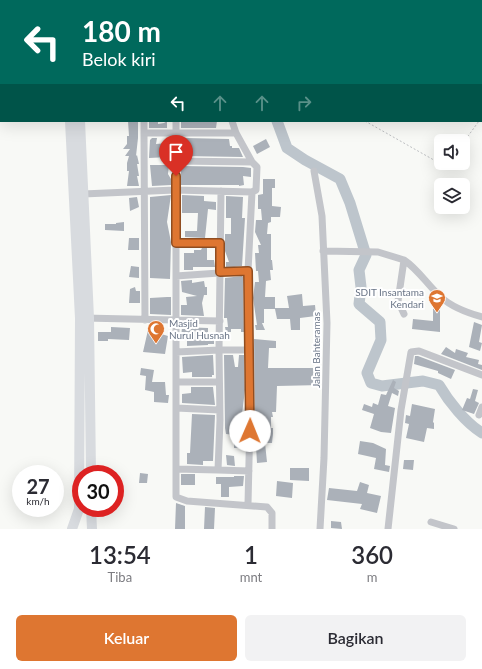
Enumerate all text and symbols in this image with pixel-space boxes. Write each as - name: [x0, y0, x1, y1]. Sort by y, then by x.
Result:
- text: 180 m: [82, 14, 161, 48]
- icon: left: [16, 16, 68, 68]
- text: Belok kiri: [82, 48, 156, 70]
- icon: left: [167, 92, 189, 114]
- icon: ahead: [209, 92, 231, 114]
- icon: ahead: [251, 92, 273, 114]
- icon: right: [293, 92, 315, 114]
- map controls: [434, 134, 470, 214]
- button: sound: [434, 134, 470, 170]
- pin: [159, 135, 193, 176]
- icon: arrive: [165, 141, 187, 163]
- button: layers: [434, 178, 470, 214]
- place label: SDIT Insantama Kendari: [355, 286, 424, 310]
- school or university icon: SDIT Insantama Kendari: [427, 288, 447, 313]
- street label: Jalan Bahteramas: [310, 312, 322, 388]
- place label: Masjid Nurul Husnah: [169, 317, 230, 341]
- mosque icon: Masjid Nurul Husnah: [146, 319, 166, 344]
- position arrow: [229, 410, 271, 452]
- speed limit sign: 30: [72, 465, 124, 517]
- text: 27: [26, 474, 50, 498]
- text: km/h: [26, 495, 50, 507]
- text: 13:54: [89, 540, 151, 569]
- text: 1: [244, 540, 258, 569]
- text: 360: [351, 540, 393, 569]
- text: Tiba: [108, 569, 132, 585]
- text: mnt: [240, 569, 262, 585]
- text: m: [367, 569, 377, 585]
- button: Keluar: [16, 615, 237, 661]
- button: Bagikan: [245, 615, 466, 661]

